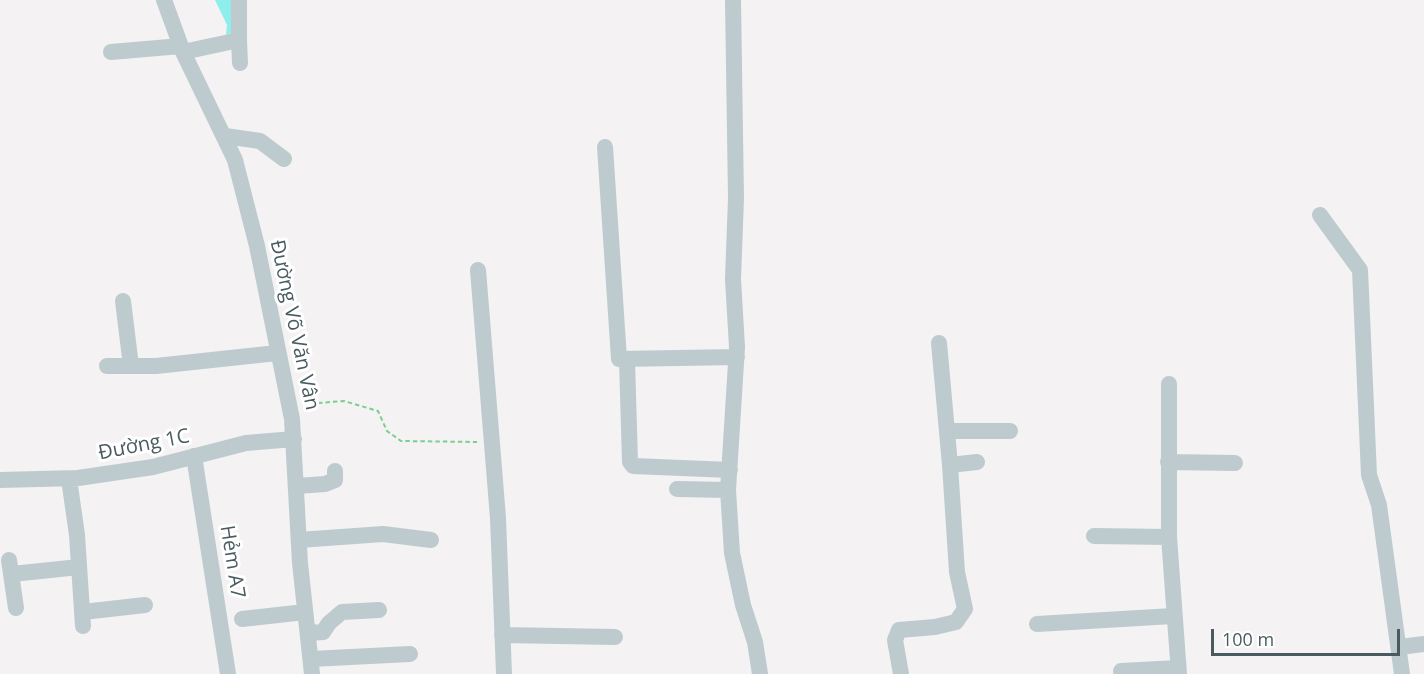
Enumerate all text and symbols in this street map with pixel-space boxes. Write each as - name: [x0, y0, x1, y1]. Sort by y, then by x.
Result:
- street label: Đường Võ Văn Vân: [264, 238, 324, 412]
- street label: Đường 1C: [96, 424, 192, 466]
- street label: Hẻm A7: [214, 524, 250, 600]
- scale bar: [1214, 617, 1403, 655]
- text: 100 m: [1222, 627, 1274, 651]

